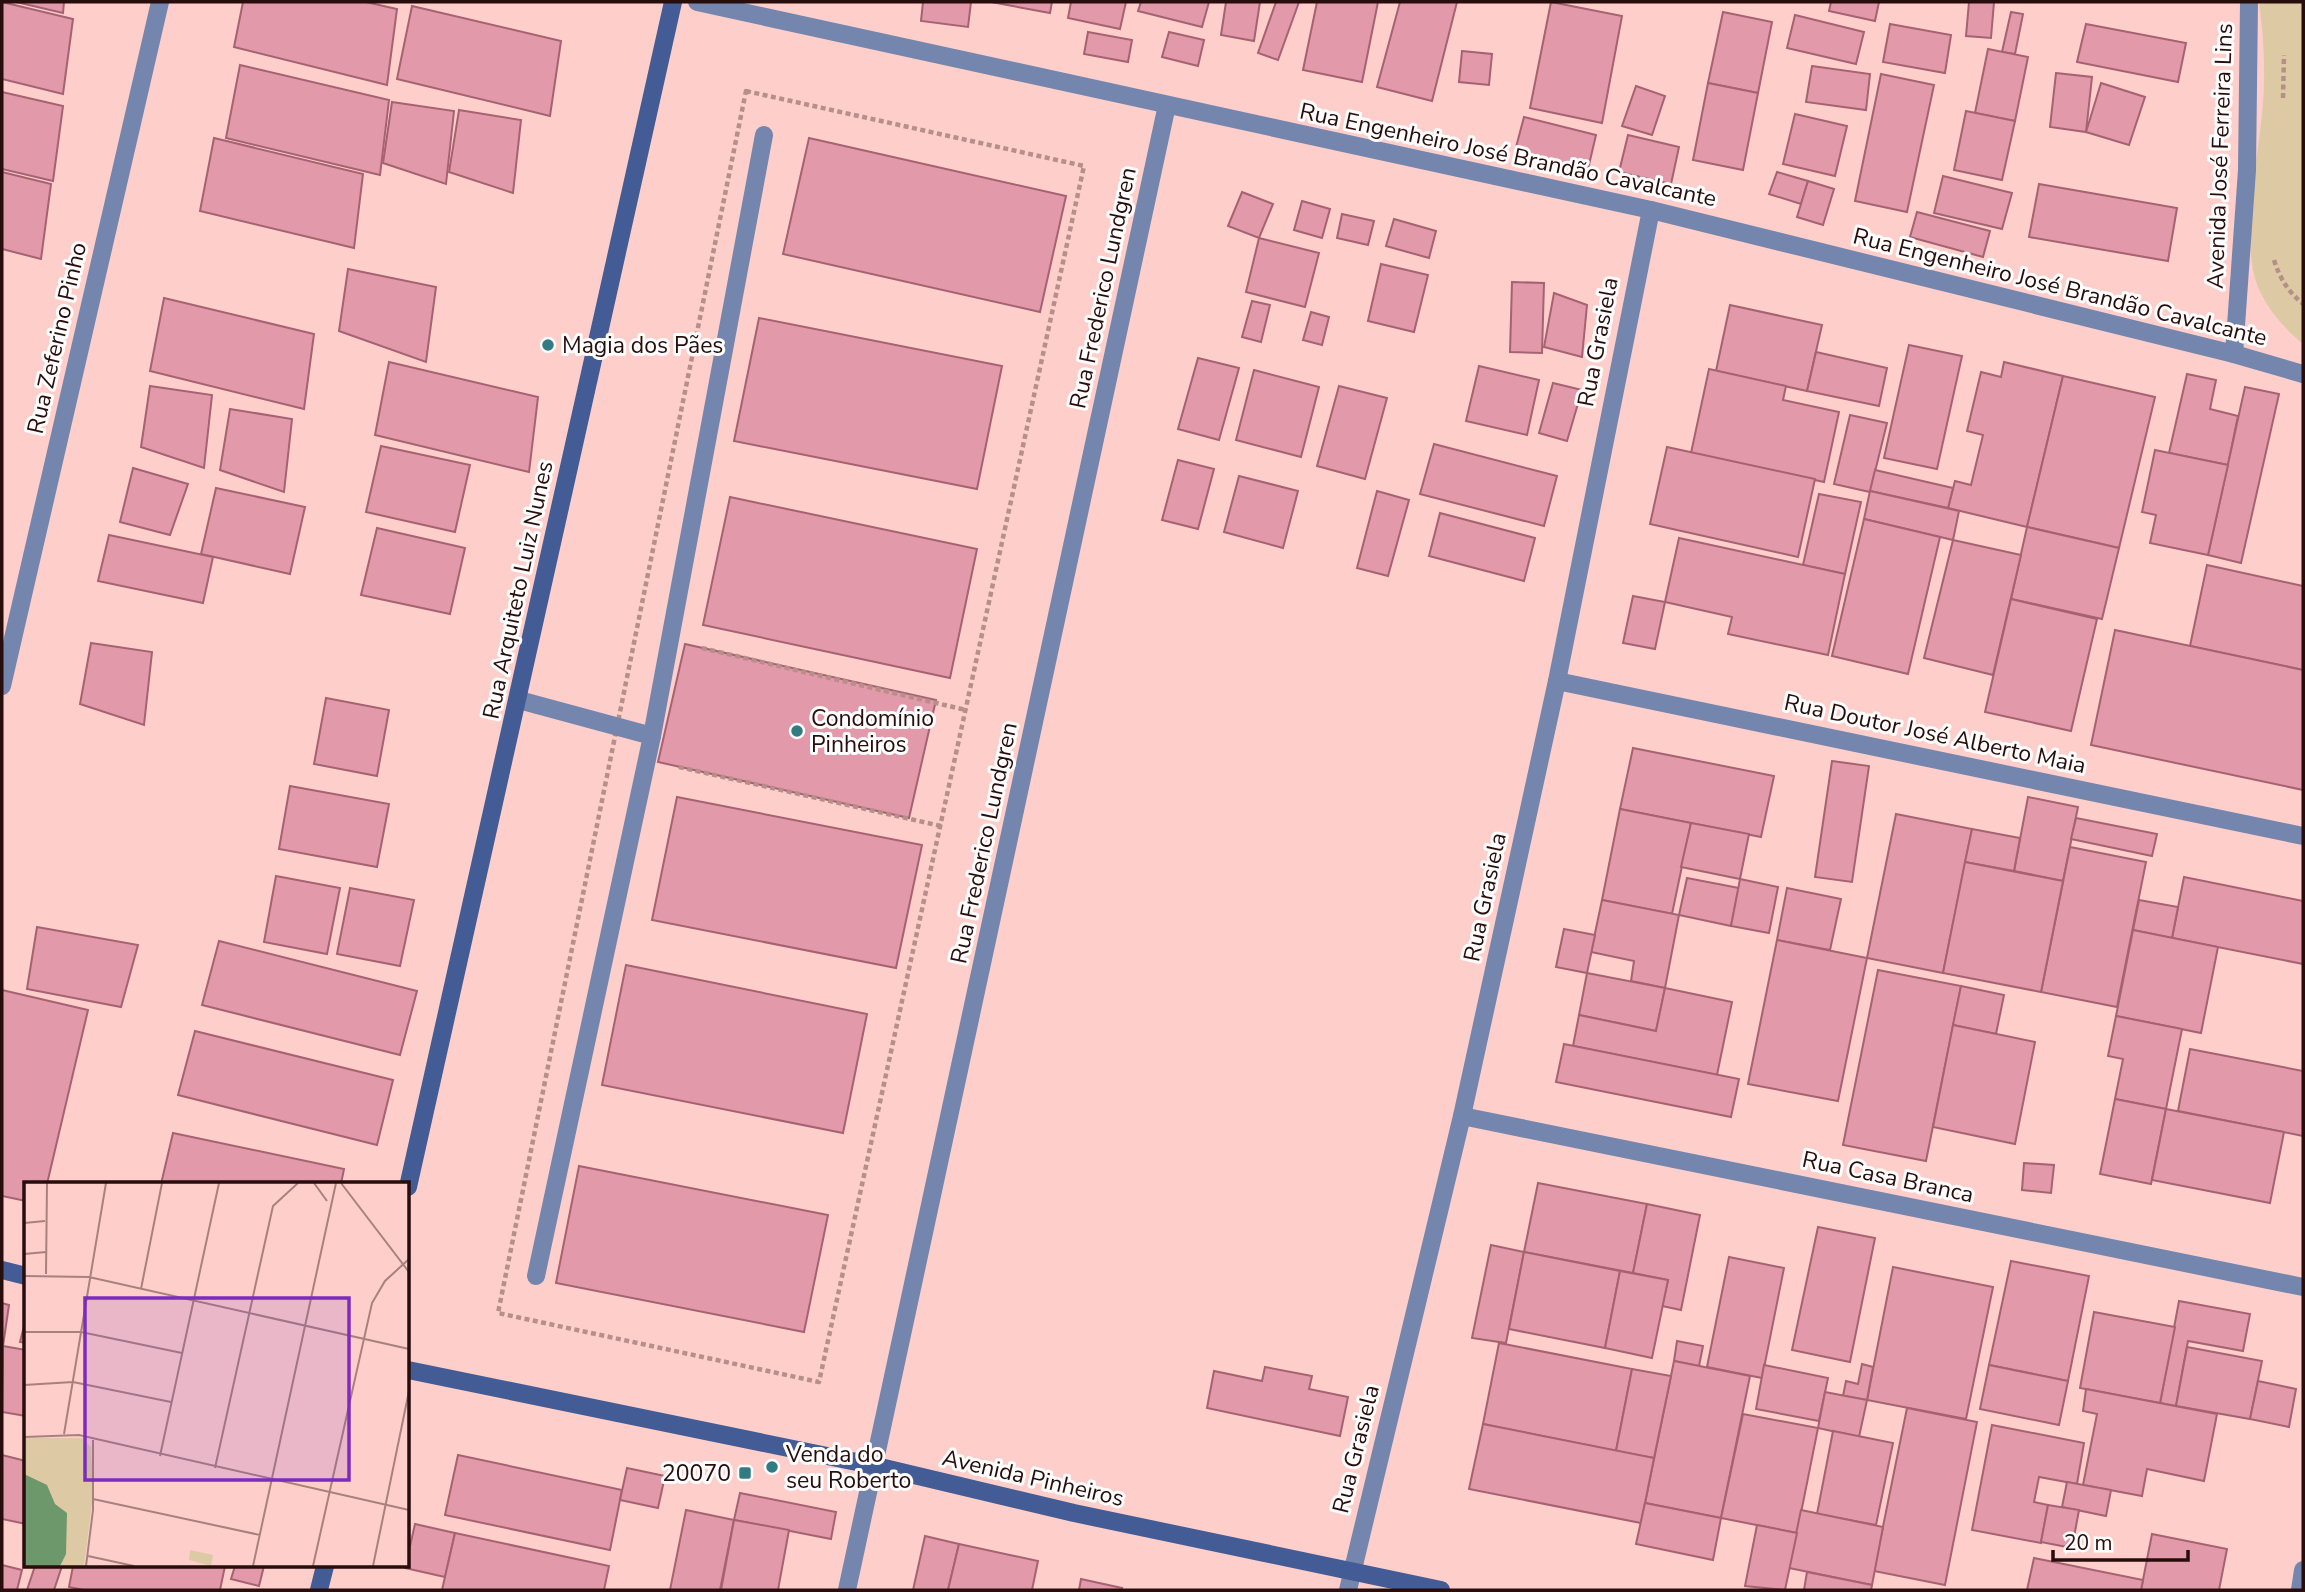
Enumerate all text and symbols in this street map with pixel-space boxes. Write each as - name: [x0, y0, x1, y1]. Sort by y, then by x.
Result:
- street label: Avenida José Ferreira Lins: [2200, 23, 2240, 289]
- street label: Rua Engenheiro José Brandão Cavalcante: [1297, 96, 1719, 214]
- street label: Rua Frederico Lundgren: [1062, 165, 1144, 411]
- street label: Rua Engenheiro José Brandão Cavalcante: [1850, 221, 2270, 353]
- street label: Rua Zeferino Pinho: [20, 239, 94, 437]
- street label: Rua Grasiela: [1570, 275, 1626, 409]
- place label: Magia dos Pães: [562, 330, 723, 361]
- marker: Magia dos Pães: [540, 337, 556, 353]
- street label: Rua Arquiteto Luiz Nunes: [475, 458, 561, 722]
- street label: Rua Doutor José Alberto Maia: [1781, 687, 2089, 781]
- place label: Condomínio Pinheiros: [811, 703, 934, 760]
- street label: Rua Frederico Lundgren: [943, 720, 1025, 966]
- marker: Condomínio Pinheiros: [789, 723, 805, 739]
- street label: Rua Grasiela: [1456, 830, 1514, 964]
- street label: Rua Casa Branca: [1799, 1144, 1977, 1210]
- inset map: [24, 1182, 410, 1568]
- street label: Rua Grasiela: [1325, 1382, 1387, 1516]
- place label: Venda do seu Roberto: [785, 1439, 911, 1496]
- street label: Avenida Pinheiros: [939, 1442, 1127, 1514]
- place label: 20070: [662, 1458, 731, 1489]
- marker: Venda do seu Roberto: [764, 1459, 780, 1475]
- marker: 20070: [737, 1465, 753, 1481]
- scale bar: [2053, 1518, 2188, 1562]
- text: 20 m: [2064, 1529, 2113, 1557]

